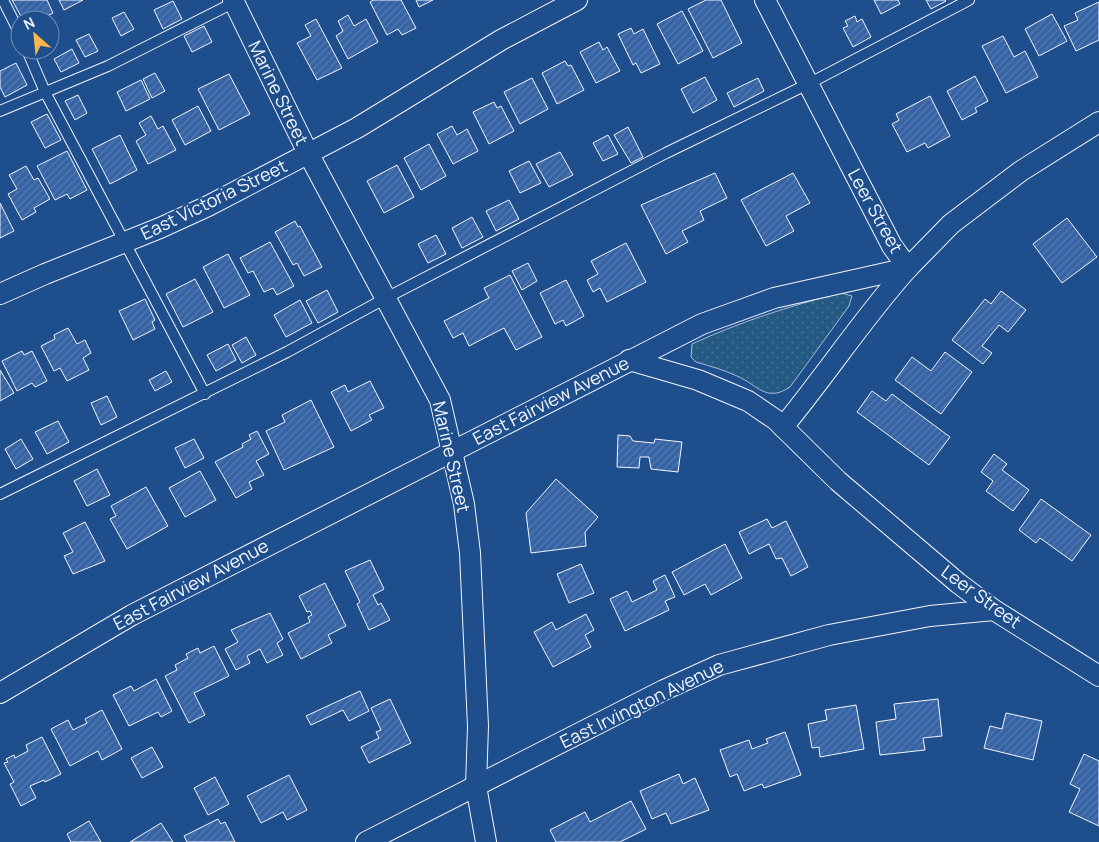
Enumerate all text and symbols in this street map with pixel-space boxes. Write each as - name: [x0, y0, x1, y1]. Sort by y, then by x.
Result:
- north arrow: [10, 10, 60, 60]
- text: N: [20, 12, 38, 34]
- street label: Marine Street: [243, 36, 315, 149]
- street label: East Victoria Street: [136, 153, 291, 245]
- street label: Leer Street: [843, 164, 909, 257]
- street label: East Fairview Avenue: [468, 350, 633, 450]
- street label: Marine Street: [428, 399, 476, 515]
- street label: East Fairview Avenue: [109, 533, 272, 635]
- street label: Leer Street: [937, 559, 1026, 633]
- street label: East Irvington Avenue: [556, 653, 727, 753]

